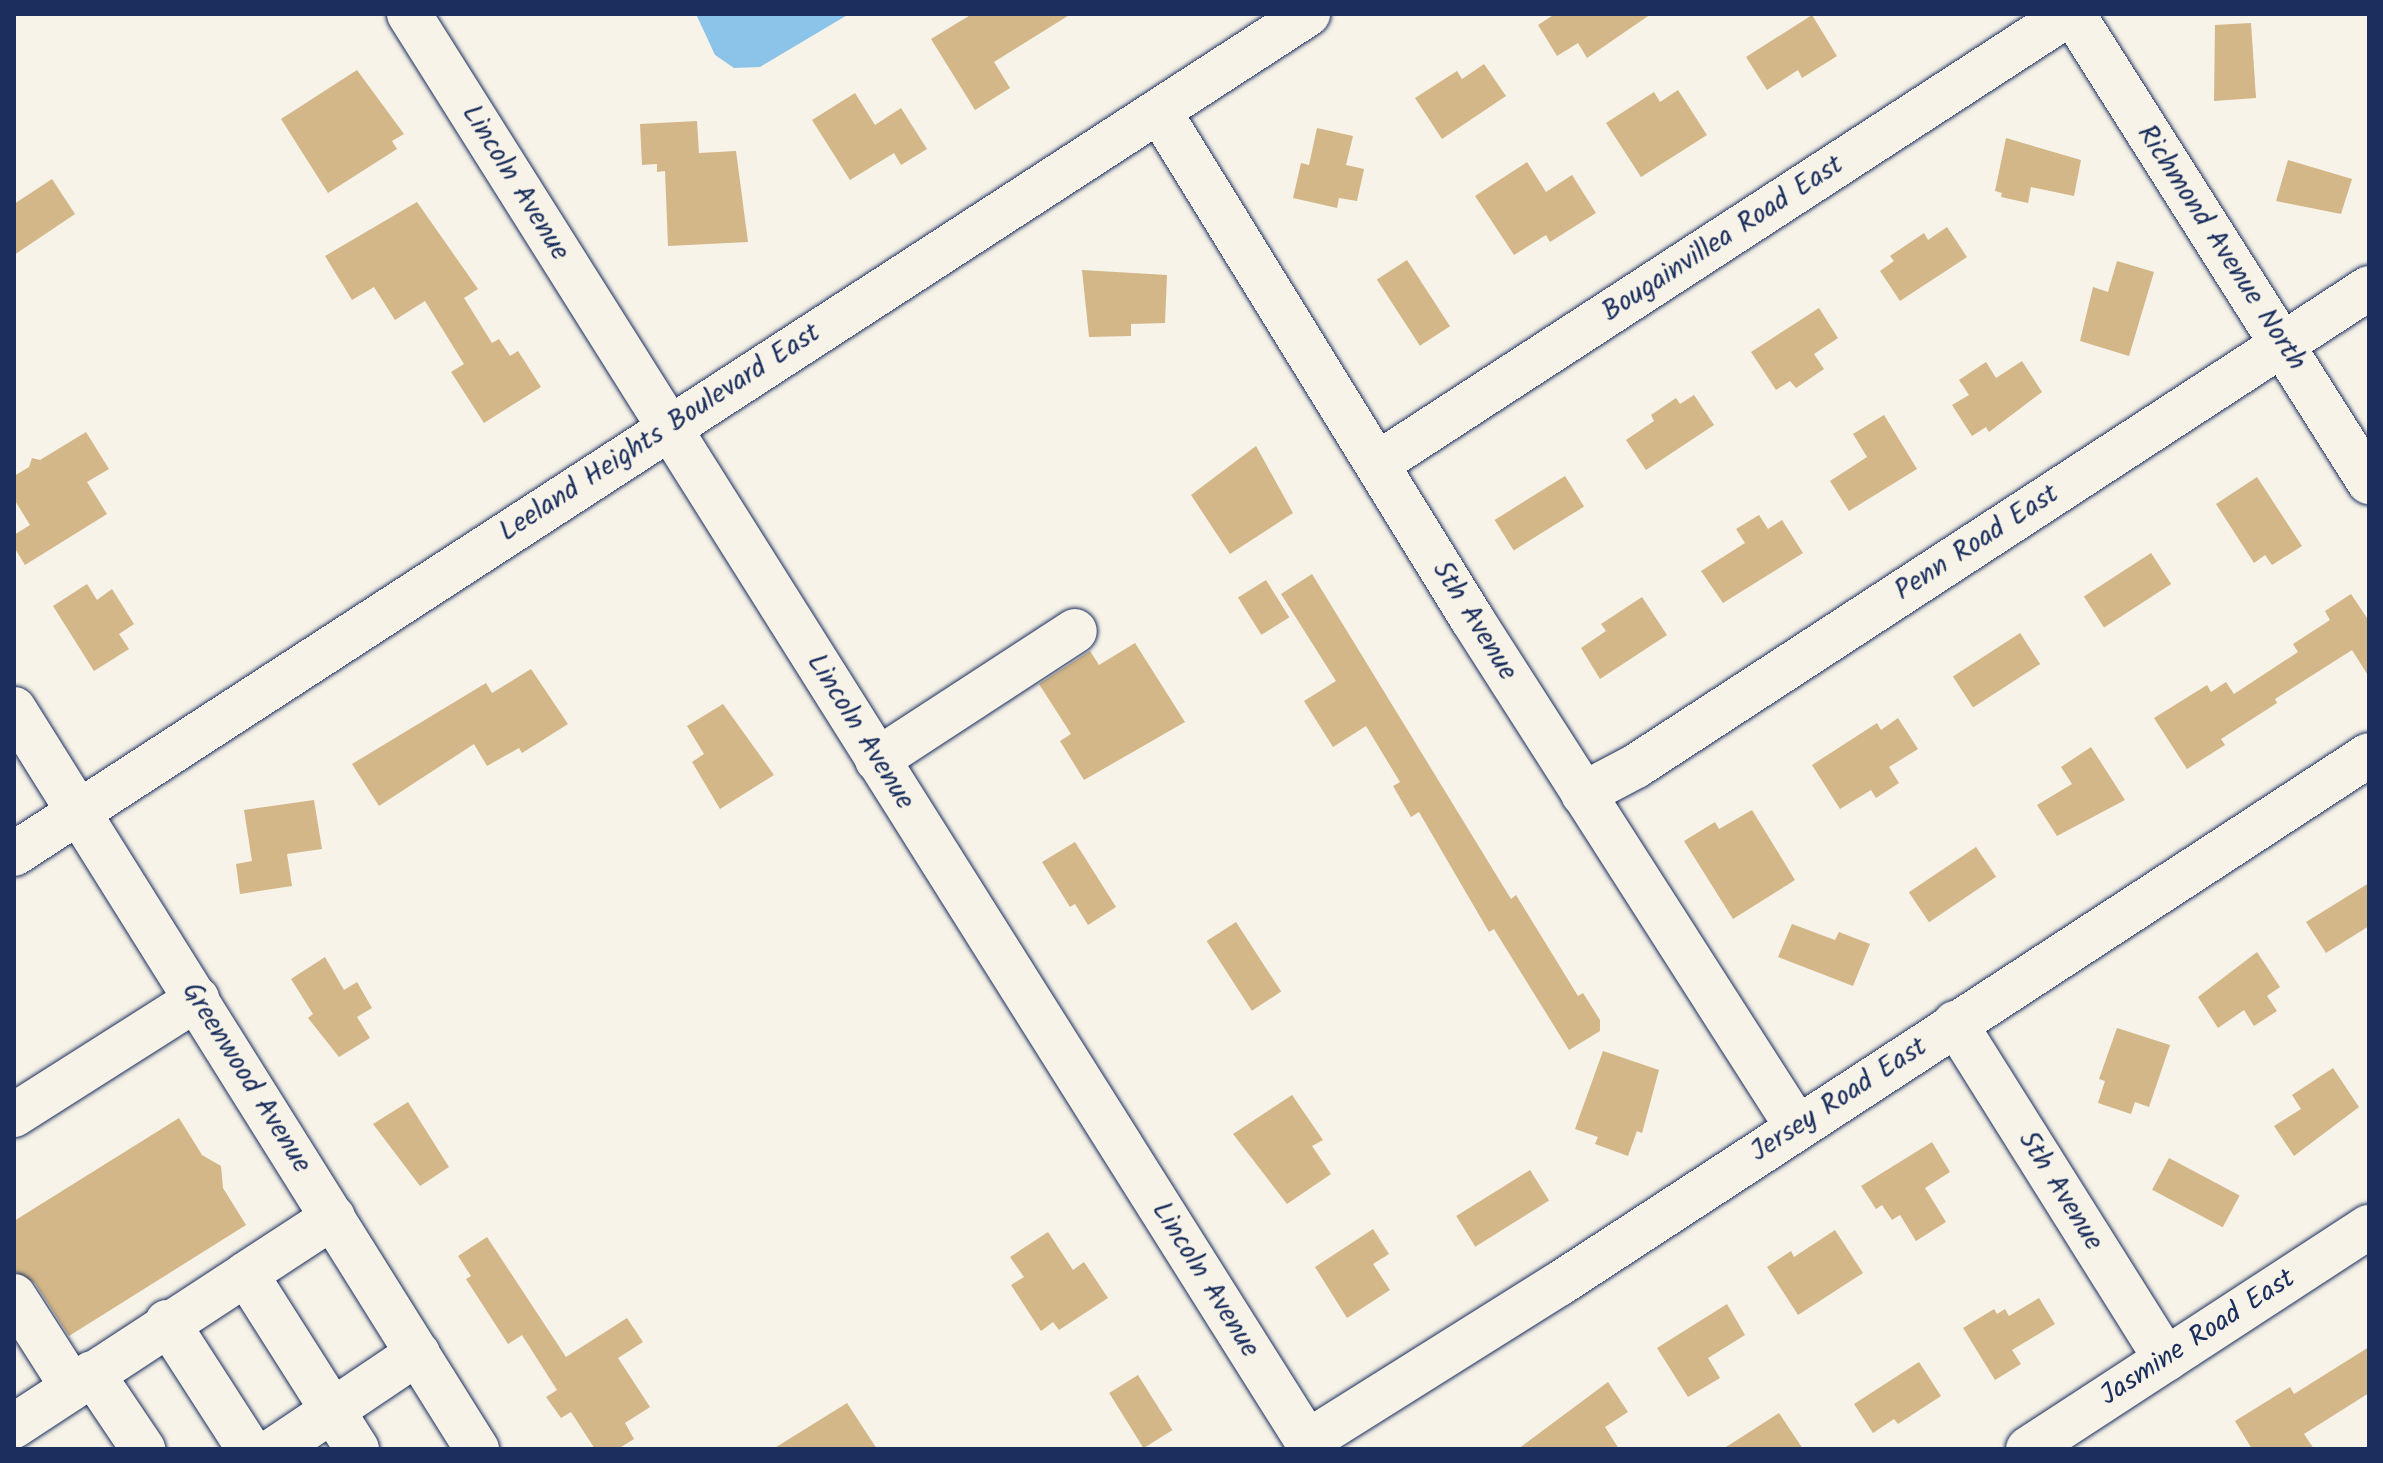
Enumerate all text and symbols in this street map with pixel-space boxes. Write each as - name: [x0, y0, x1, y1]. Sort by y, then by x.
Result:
- street label: Lincoln Avenue: [454, 99, 576, 267]
- street label: Richmond Avenue North: [2129, 119, 2313, 377]
- street label: Bougainvillea Road East: [1596, 148, 1850, 330]
- street label: Leeland Heights Boulevard East: [493, 316, 827, 550]
- street label: Penn Road East: [1889, 478, 2065, 608]
- street label: 5th Avenue: [1424, 555, 1524, 687]
- street label: Lincoln Avenue: [799, 648, 921, 816]
- street label: Greenwood Avenue: [174, 977, 318, 1179]
- street label: Jersey Road East: [1745, 1030, 1933, 1170]
- street label: 5th Avenue: [2010, 1125, 2110, 1257]
- street label: Lincoln Avenue: [1144, 1196, 1266, 1364]
- street label: Jasmine Road East: [2094, 1262, 2302, 1414]

